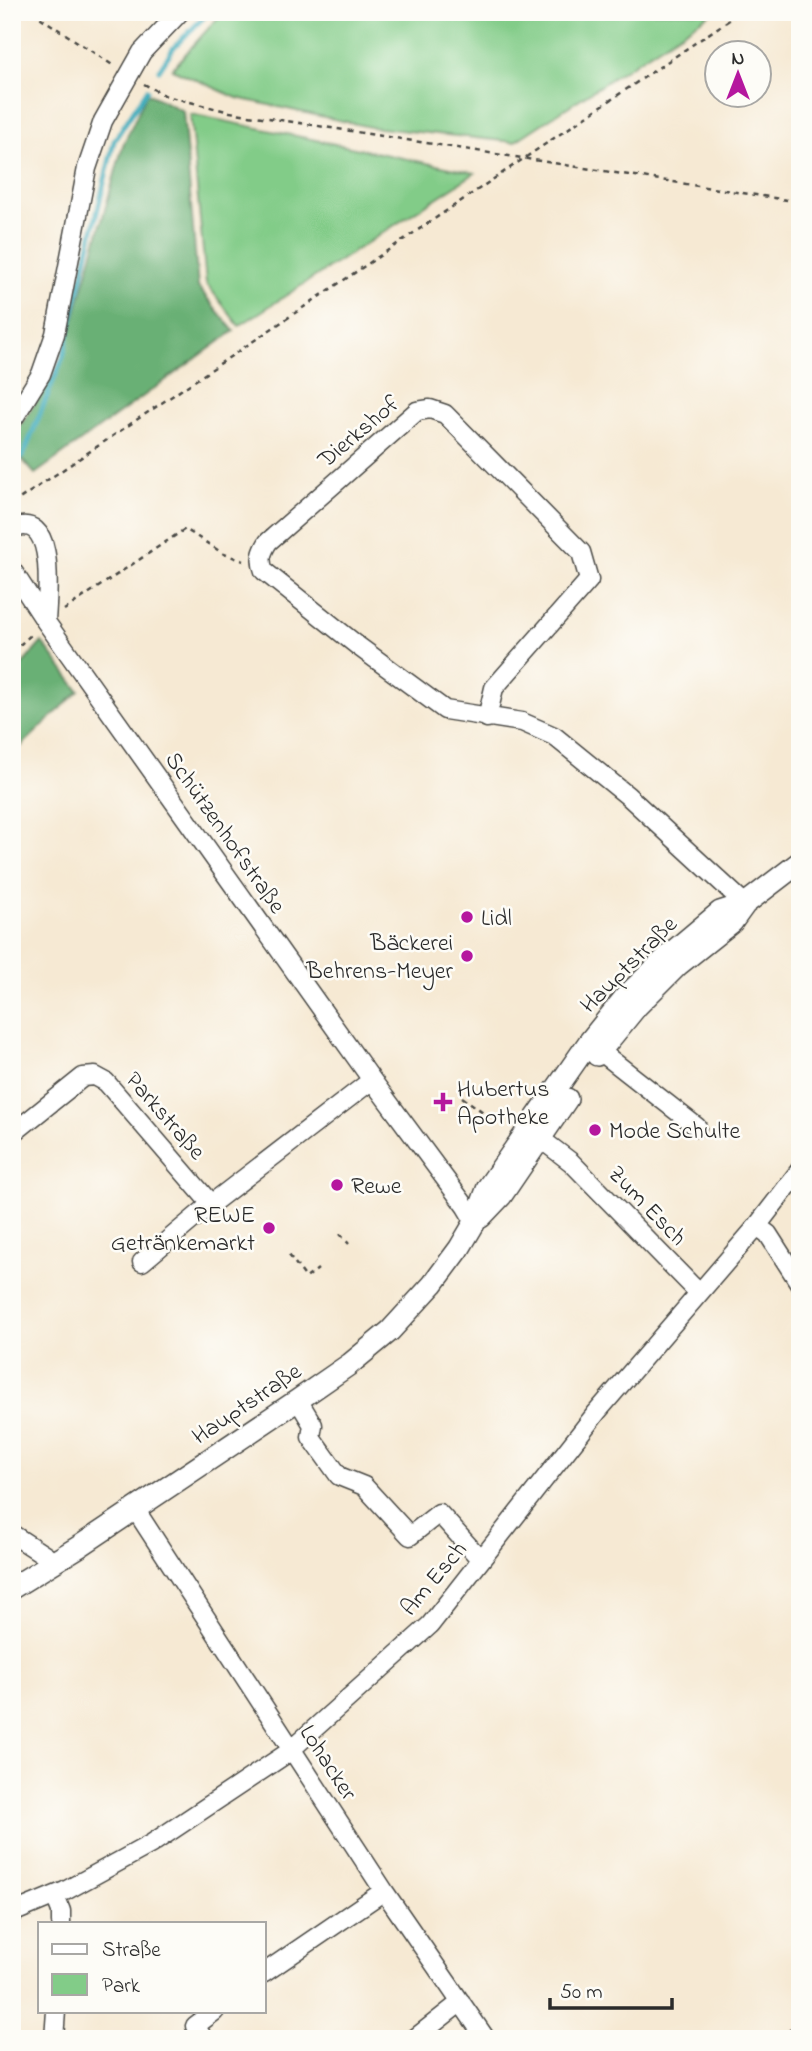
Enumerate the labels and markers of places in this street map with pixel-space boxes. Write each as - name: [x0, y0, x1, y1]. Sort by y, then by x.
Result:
- place label: Lidl: [481, 902, 512, 937]
- marker: Lidl: [459, 909, 475, 925]
- place label: Bäckerei Behrens-Meyer: [306, 927, 454, 991]
- marker: Bäckerei Behrens-Meyer: [459, 948, 475, 964]
- place label: Hubertus Apotheke: [457, 1073, 549, 1136]
- marker: Hubertus Apotheke: [435, 1094, 451, 1110]
- place label: Mode Schulte: [609, 1115, 741, 1150]
- marker: Mode Schulte: [587, 1122, 603, 1138]
- place label: Rewe: [351, 1170, 402, 1205]
- marker: Rewe: [329, 1177, 345, 1193]
- place label: REWE Getränkemarkt: [111, 1199, 255, 1262]
- marker: REWE Getränkemarkt: [261, 1220, 277, 1236]

